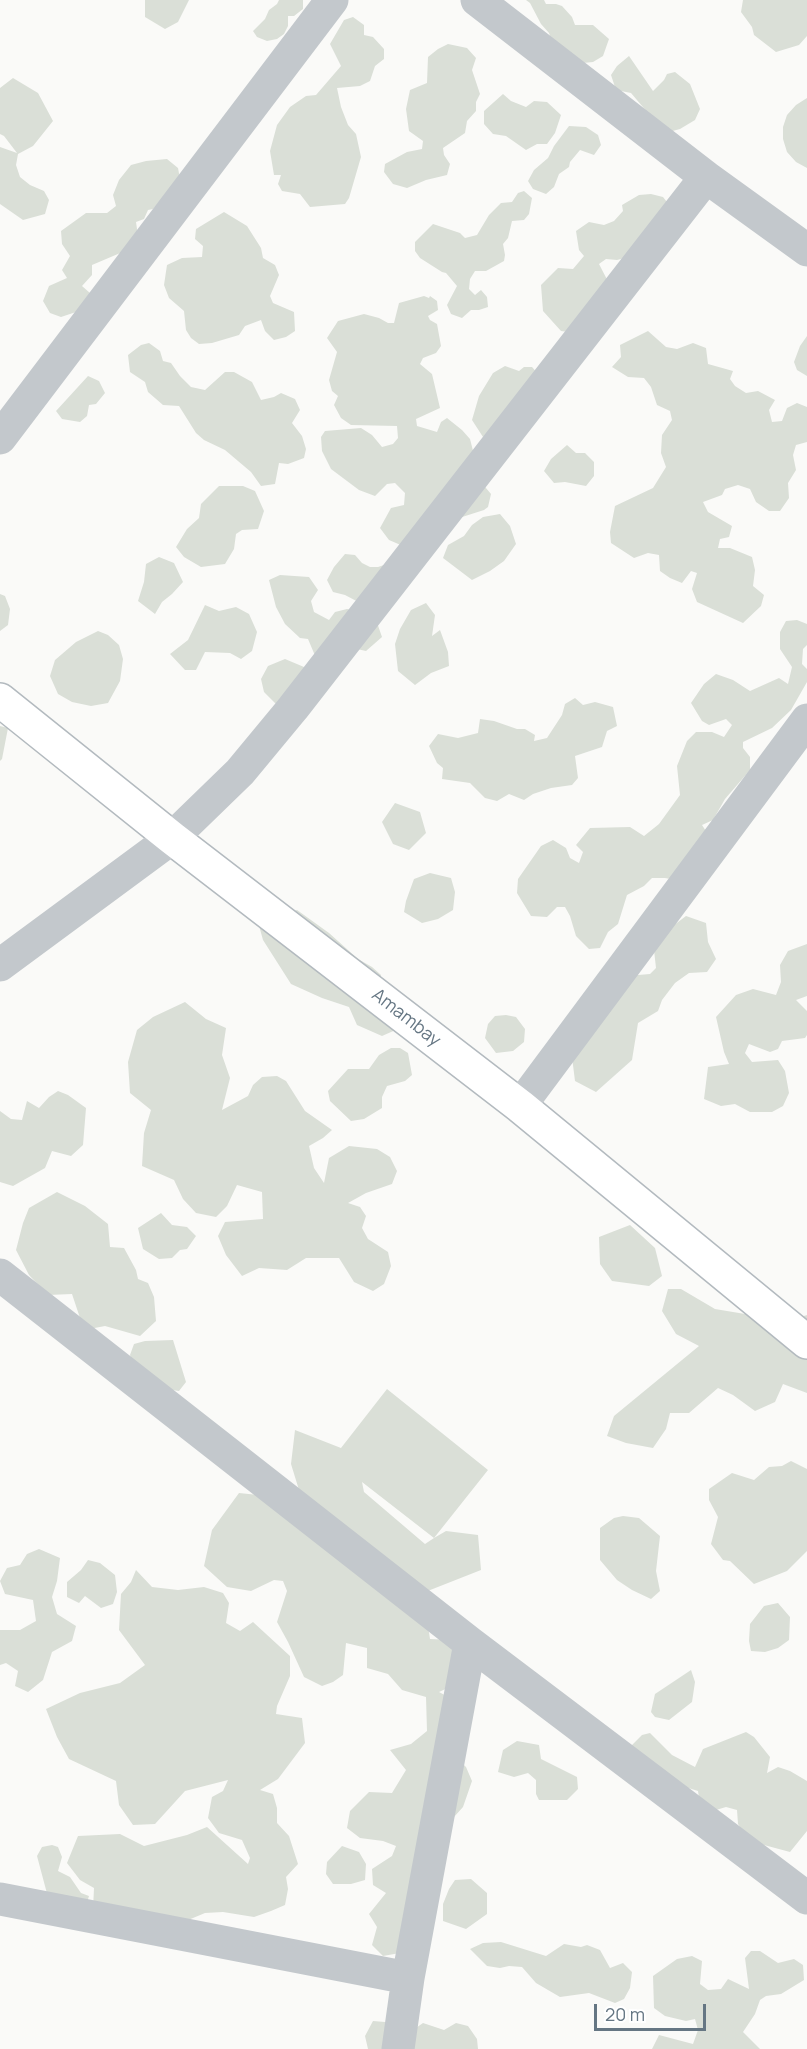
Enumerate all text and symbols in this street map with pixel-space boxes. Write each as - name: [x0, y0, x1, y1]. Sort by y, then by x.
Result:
- street label: Amambay: [367, 984, 445, 1052]
- scale bar: [597, 1992, 710, 2030]
- text: 20 m: [605, 2002, 645, 2026]

